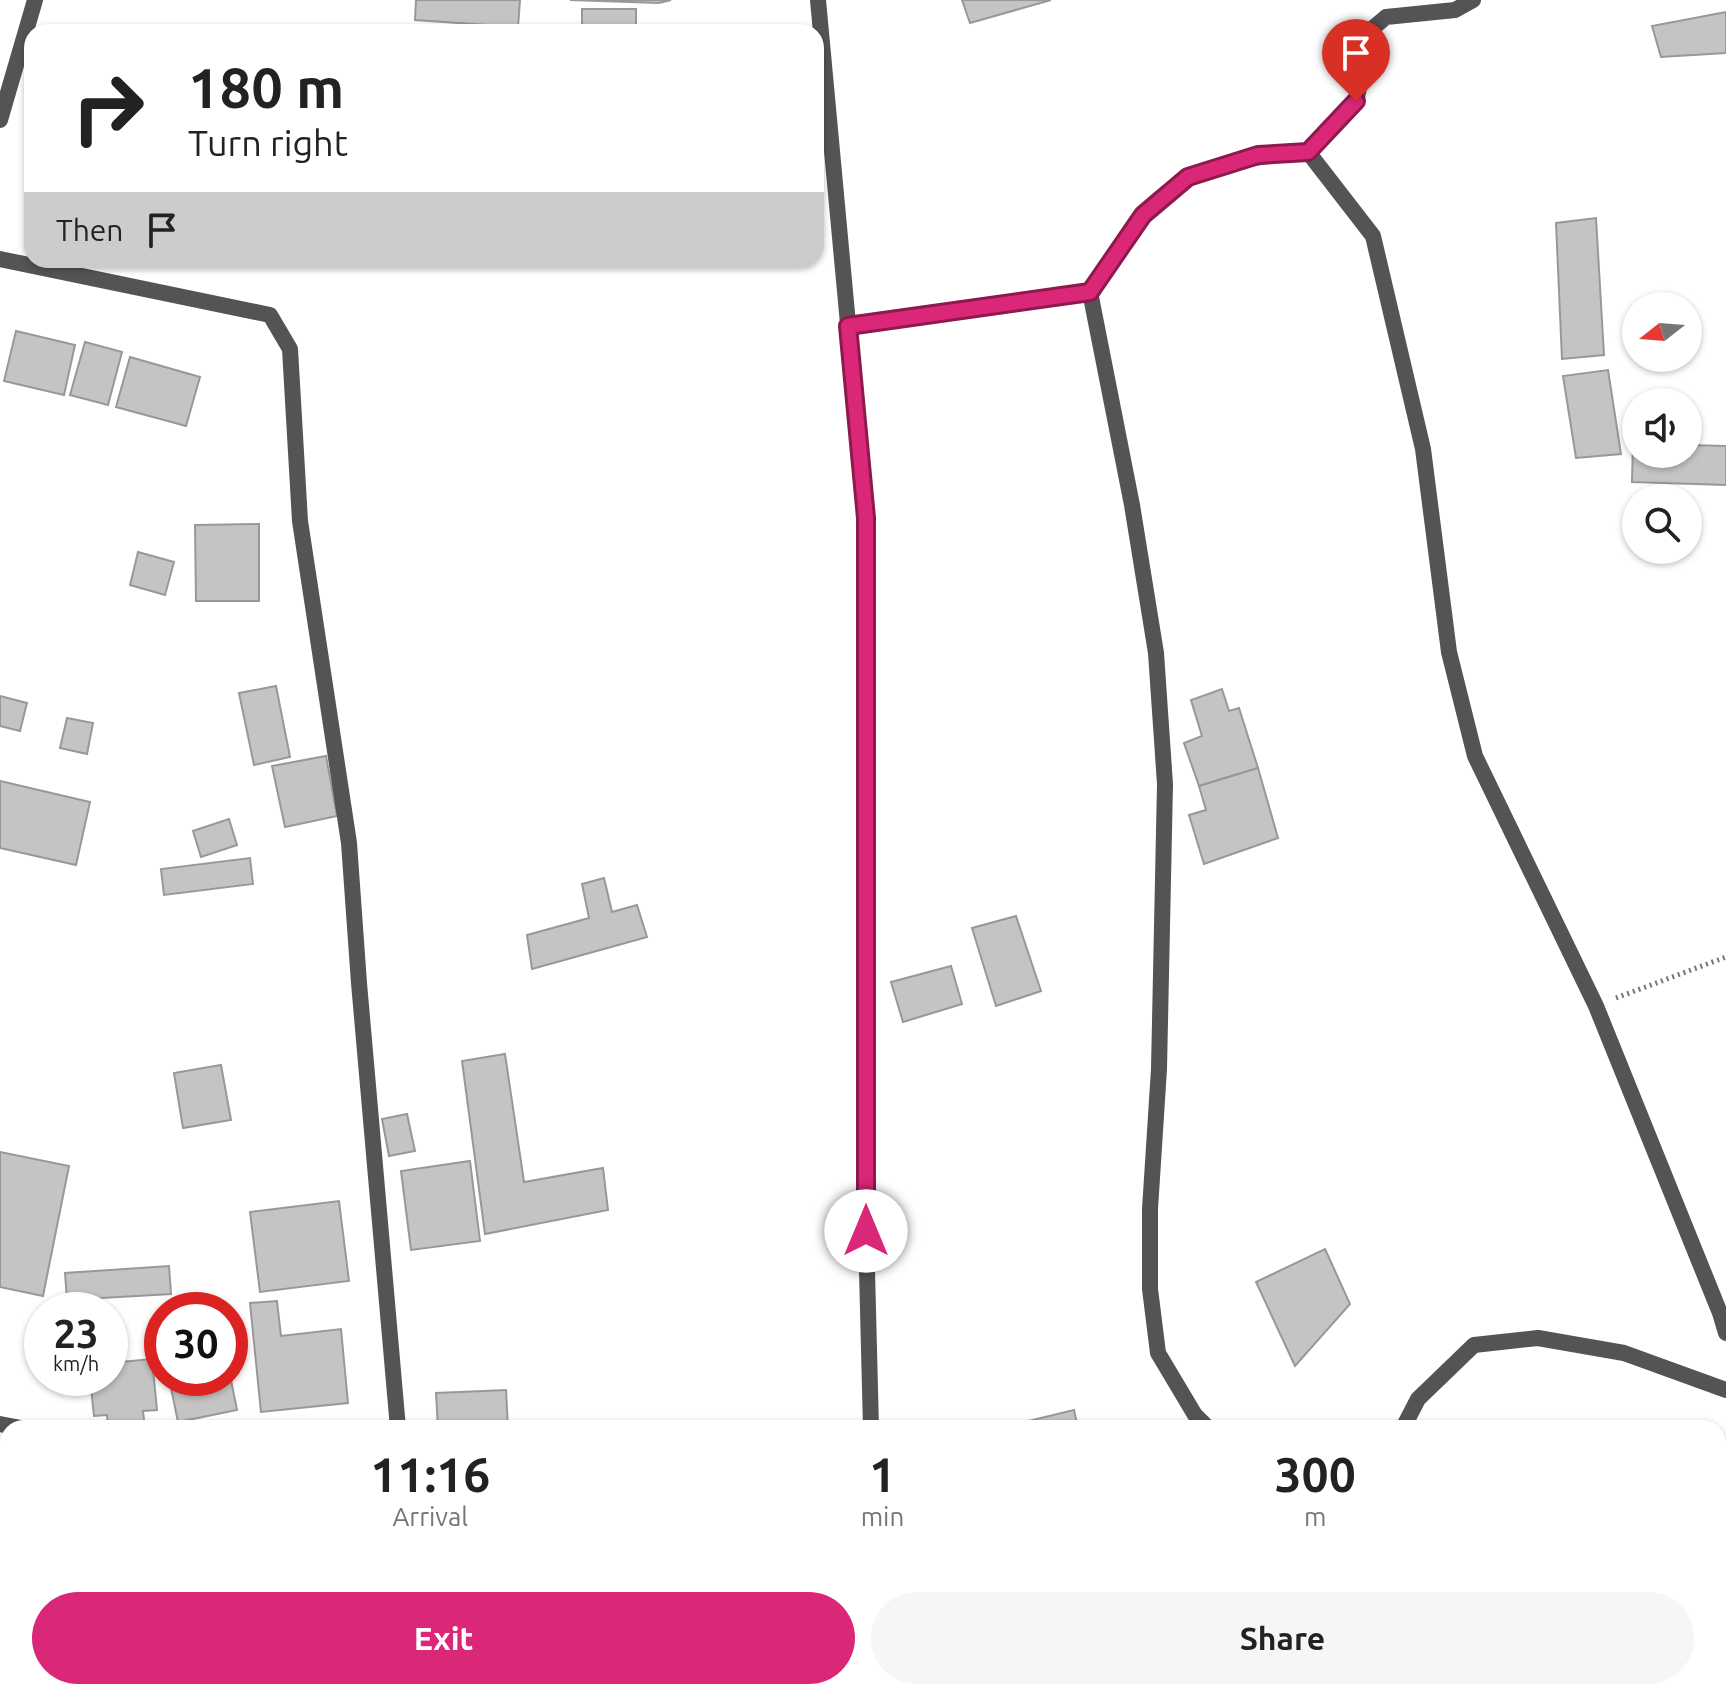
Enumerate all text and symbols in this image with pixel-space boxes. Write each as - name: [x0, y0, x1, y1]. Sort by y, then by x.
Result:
- pin: [1322, 19, 1390, 101]
- icon: arrive: [1334, 31, 1378, 75]
- icon: right: [56, 56, 160, 160]
- text: 180 m: [188, 56, 344, 119]
- text: Turn right: [188, 122, 348, 163]
- icon: arrive: [140, 208, 184, 252]
- text: Then: [56, 213, 124, 247]
- north arrow: [1622, 292, 1702, 372]
- map controls: [1622, 292, 1702, 564]
- button: sound: [1622, 388, 1702, 468]
- button: search: [1622, 484, 1702, 564]
- position arrow: [824, 1189, 908, 1273]
- speed limit sign: 30: [144, 1292, 248, 1396]
- text: 23: [53, 1311, 99, 1356]
- text: km/h: [53, 1352, 99, 1375]
- text: 11:16: [370, 1447, 490, 1501]
- text: 1: [869, 1447, 896, 1501]
- text: 300: [1275, 1447, 1356, 1501]
- text: Arrival: [392, 1502, 468, 1531]
- text: min: [861, 1502, 904, 1531]
- text: m: [1304, 1502, 1326, 1531]
- button: Exit: [32, 1592, 855, 1684]
- button: Share: [871, 1592, 1694, 1684]

